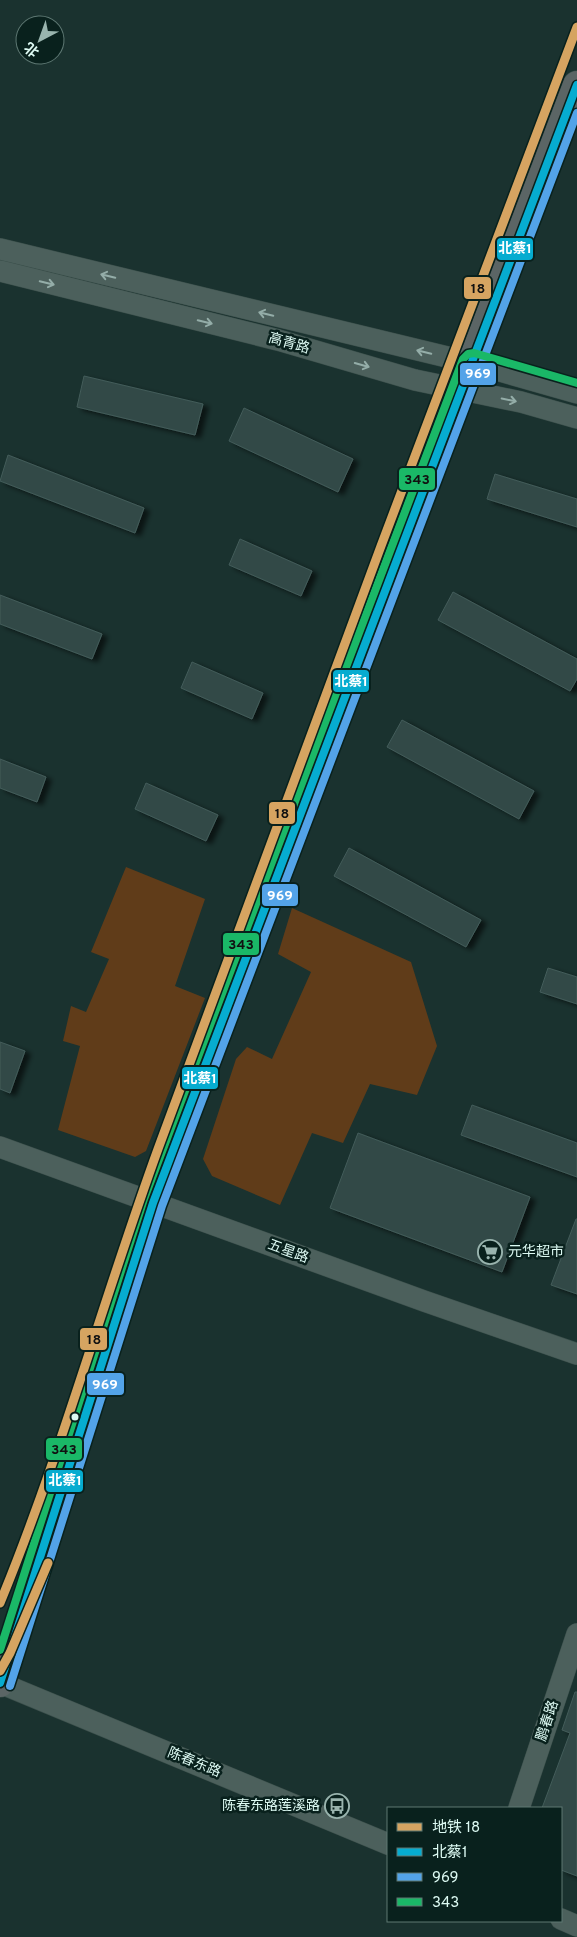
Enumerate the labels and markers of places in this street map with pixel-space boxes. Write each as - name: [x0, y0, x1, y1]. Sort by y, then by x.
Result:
- supermarket icon: 元华超市: [477, 1239, 503, 1265]
- place label: 元华超市: [508, 1243, 564, 1261]
- unlabelled marker: [70, 1412, 80, 1422]
- bus stop icon: 陈春东路莲溪路: [324, 1793, 350, 1819]
- place label: 陈春东路莲溪路: [222, 1798, 320, 1815]

